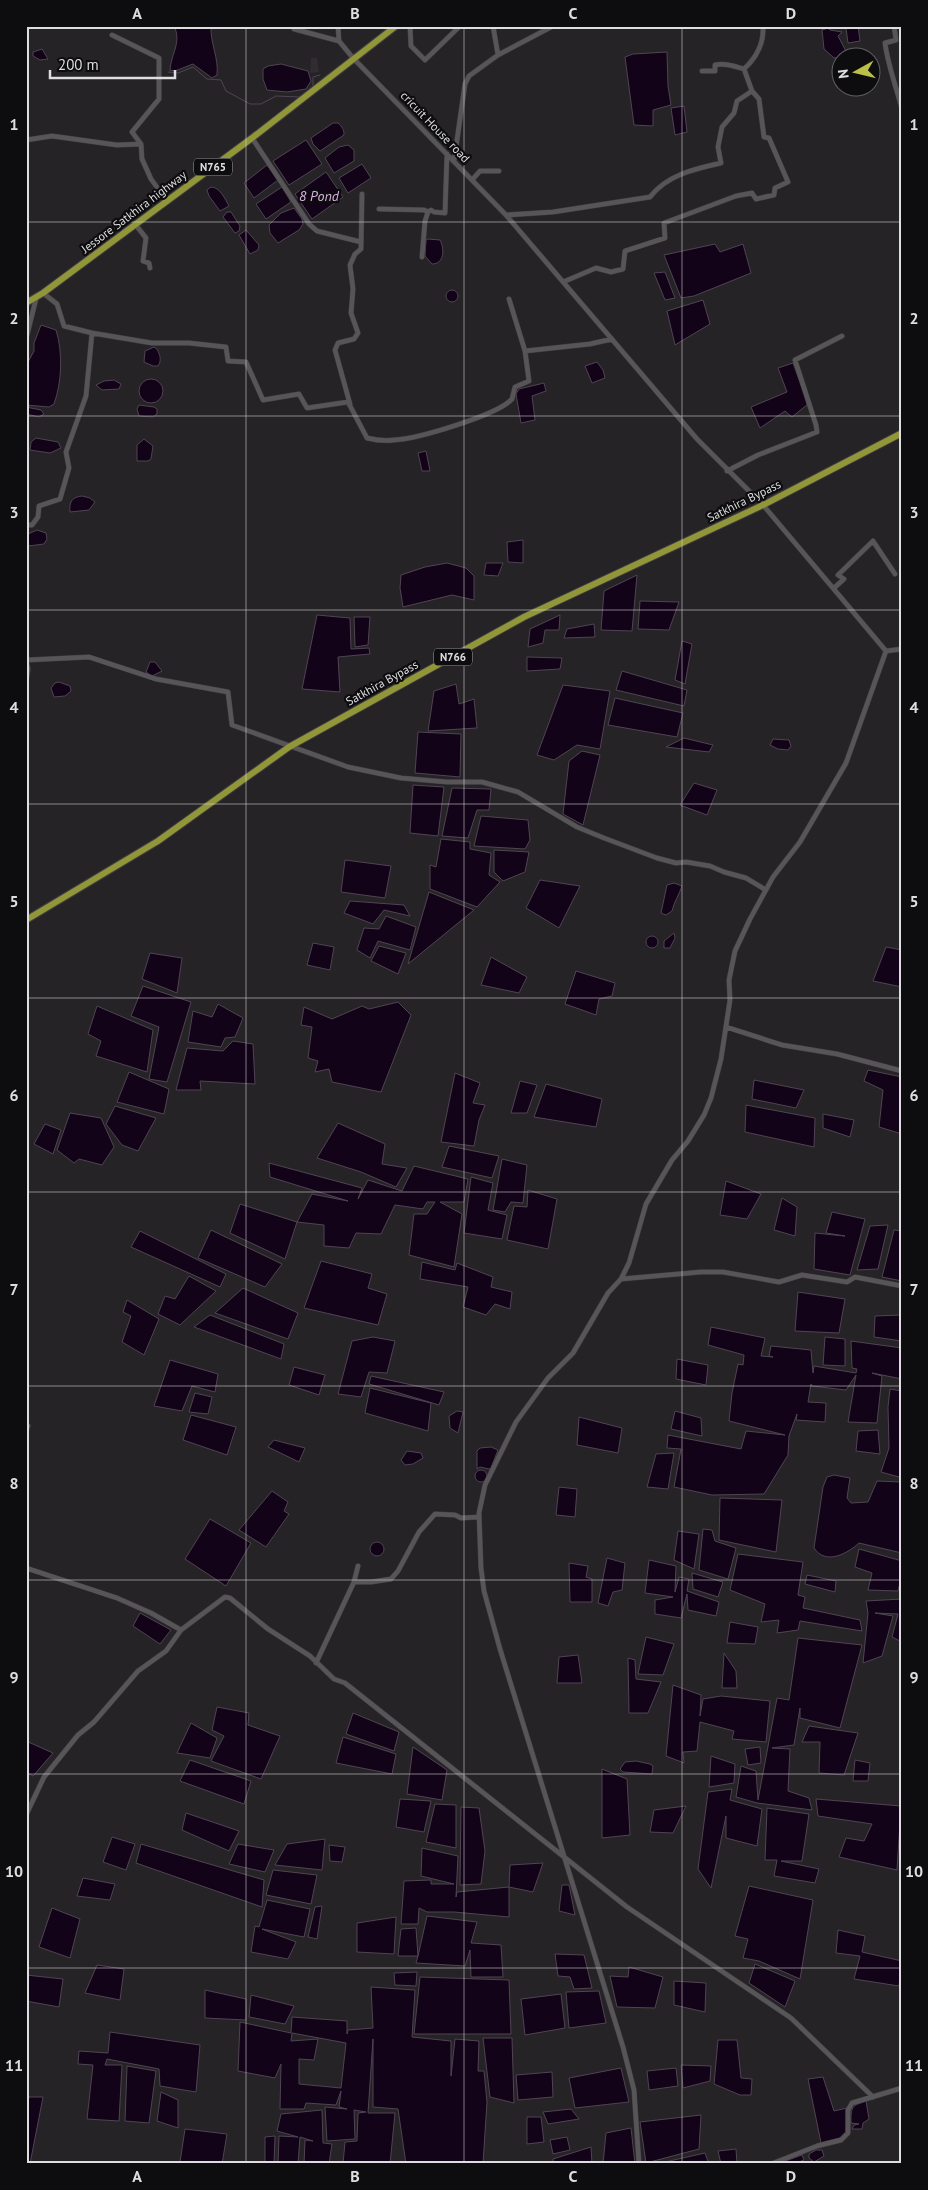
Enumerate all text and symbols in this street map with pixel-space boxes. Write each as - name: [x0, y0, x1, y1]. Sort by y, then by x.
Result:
- text: A: [132, 3, 142, 23]
- text: B: [350, 3, 360, 23]
- text: C: [569, 3, 578, 23]
- text: D: [786, 3, 796, 23]
- scale bar: [50, 48, 175, 80]
- north arrow: [830, 48, 880, 98]
- text: 200 m: [58, 55, 99, 74]
- text: N: [834, 68, 853, 80]
- street label: cricuit House road: [398, 88, 473, 165]
- text: 1: [9, 114, 19, 134]
- text: 1: [909, 114, 919, 134]
- road number: N765: [194, 158, 232, 176]
- street label: Jessore Satkhira highway: [77, 167, 190, 257]
- water label: 8 Pond: [299, 187, 340, 205]
- text: 2: [9, 308, 19, 328]
- text: 2: [909, 308, 919, 328]
- street label: Satkhira Bypass: [704, 476, 783, 525]
- text: 3: [9, 502, 19, 522]
- text: 3: [909, 502, 919, 522]
- road number: N766: [434, 649, 472, 666]
- street label: Satkhira Bypass: [343, 657, 421, 709]
- text: 4: [9, 697, 19, 717]
- text: 4: [909, 697, 919, 717]
- text: 5: [9, 891, 19, 911]
- text: 5: [909, 891, 919, 911]
- text: 6: [9, 1085, 19, 1105]
- text: 6: [909, 1085, 919, 1105]
- text: 7: [9, 1279, 19, 1299]
- text: 7: [909, 1279, 919, 1299]
- text: 8: [9, 1473, 19, 1493]
- text: 8: [909, 1473, 919, 1493]
- text: 9: [9, 1667, 19, 1687]
- text: 9: [909, 1667, 919, 1687]
- text: 10: [5, 1861, 23, 1881]
- text: 10: [905, 1861, 923, 1881]
- text: 11: [5, 2055, 23, 2075]
- text: 11: [905, 2055, 923, 2075]
- text: A: [132, 2166, 142, 2186]
- text: B: [350, 2166, 360, 2186]
- text: C: [569, 2166, 578, 2186]
- text: D: [786, 2166, 796, 2186]

